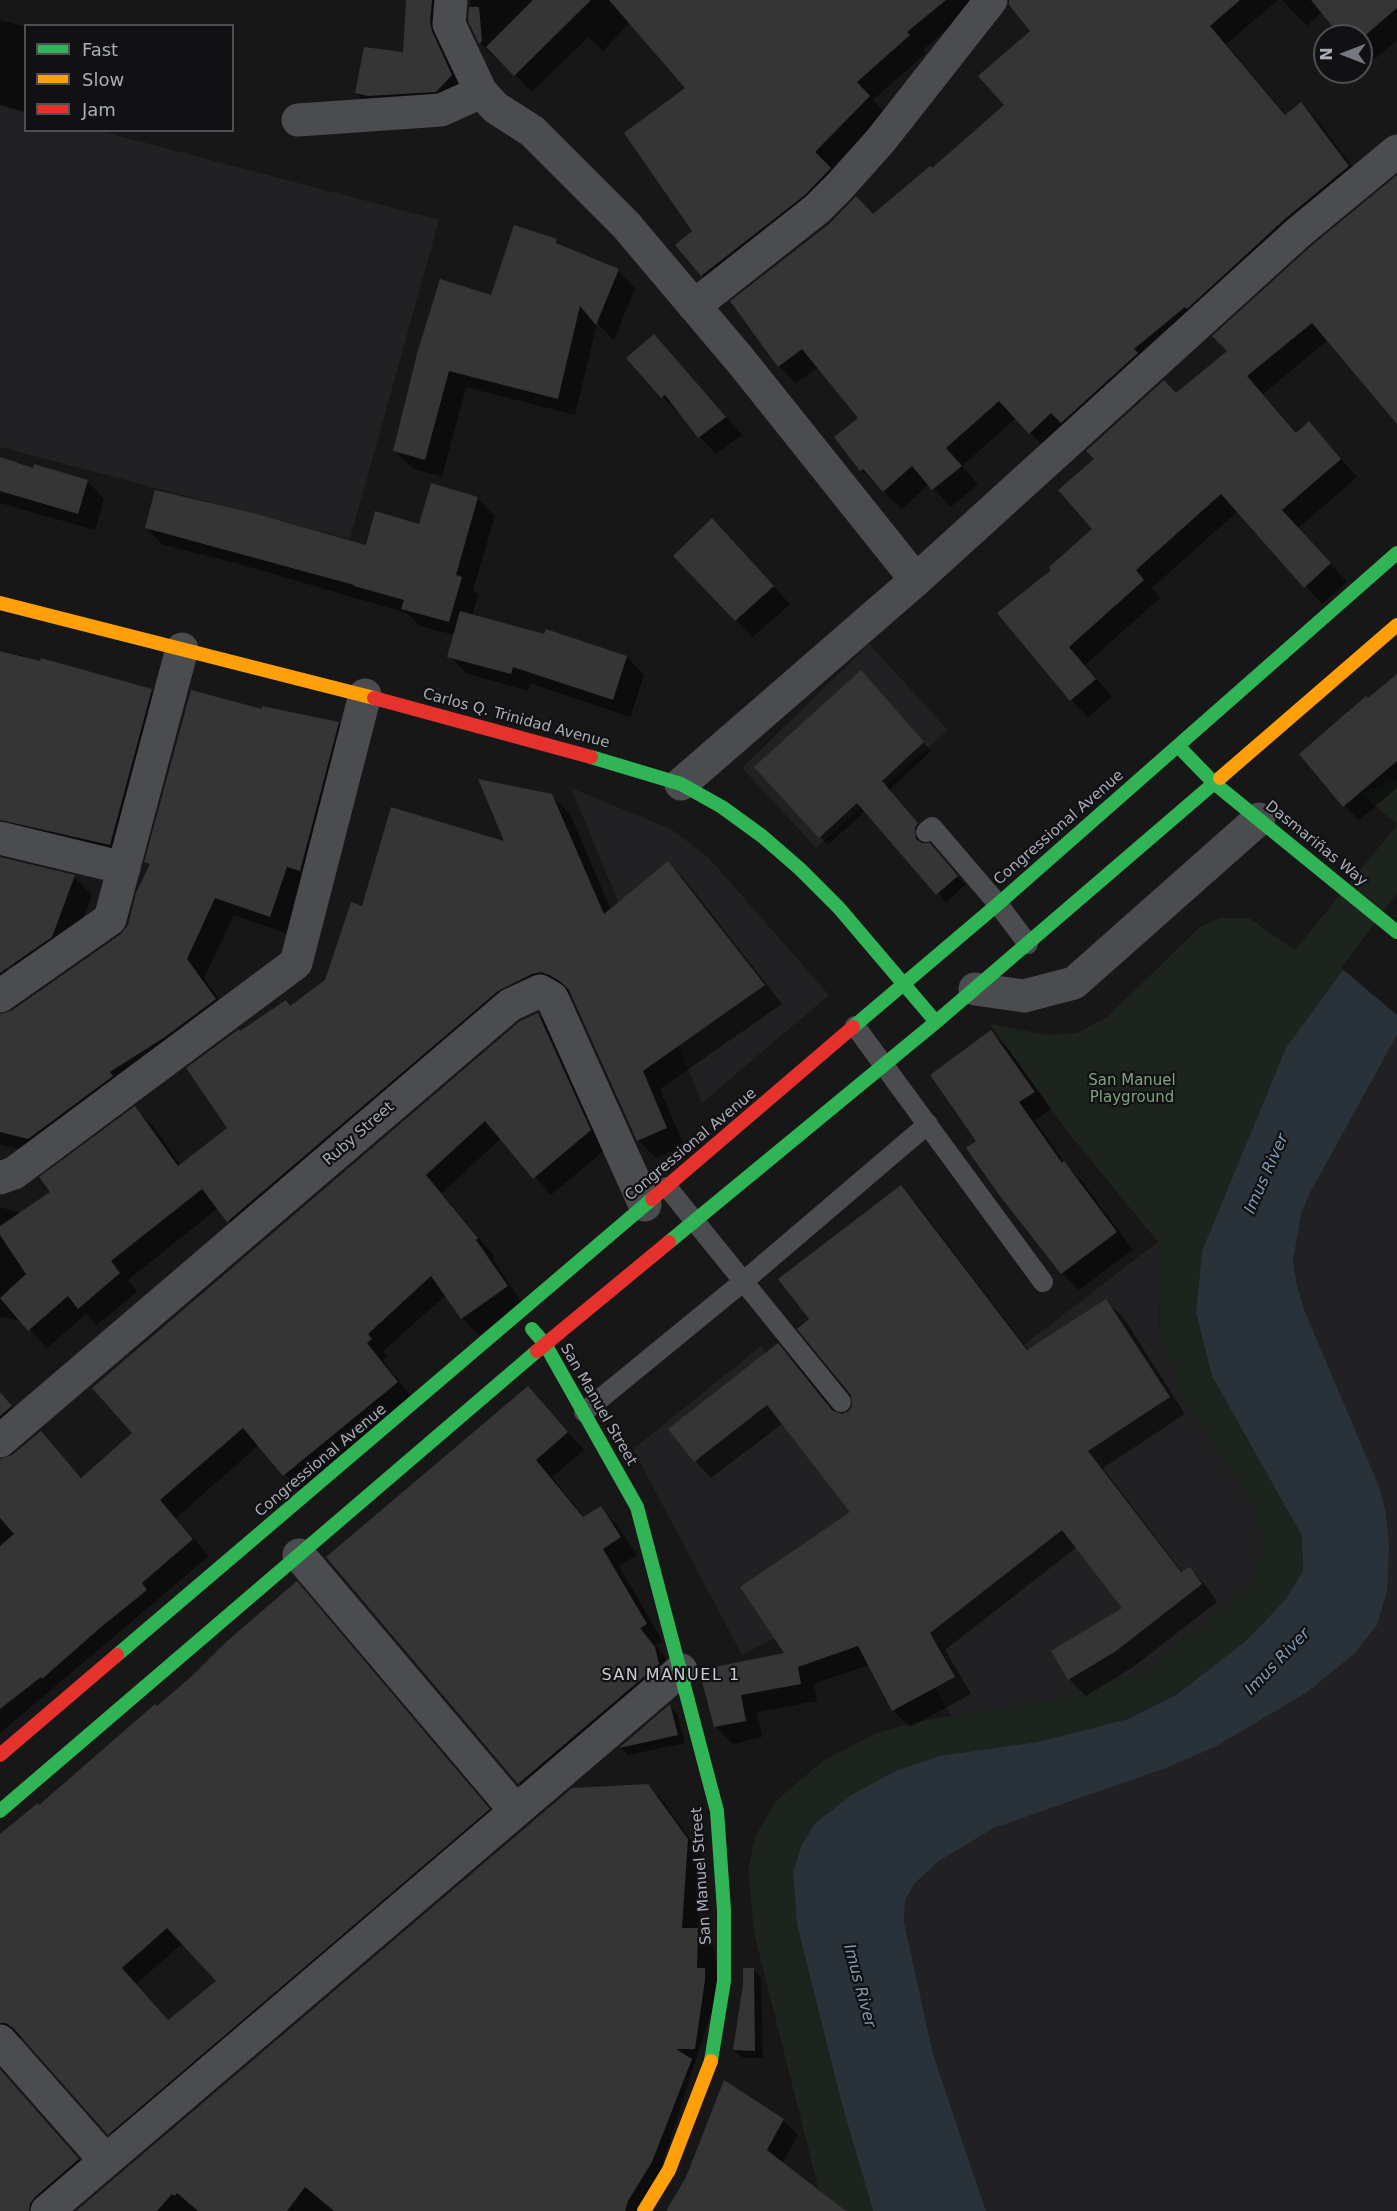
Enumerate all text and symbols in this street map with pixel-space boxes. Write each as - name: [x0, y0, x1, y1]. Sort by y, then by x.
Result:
- legend: [24, 24, 234, 132]
- north arrow: [1313, 24, 1373, 84]
- text: Fast: [82, 39, 118, 60]
- text: N: [1317, 47, 1336, 61]
- text: Slow: [82, 69, 124, 90]
- text: Jam: [82, 99, 116, 120]
- street label: Carlos Q. Trinidad Avenue: [421, 685, 611, 753]
- street label: Congressional Avenue: [990, 767, 1128, 889]
- street label: Dasmariñas Way: [1261, 797, 1371, 891]
- park label: San Manuel Playground: [1088, 1072, 1176, 1107]
- street label: Congressional Avenue: [622, 1085, 760, 1205]
- street label: Ruby Street: [320, 1098, 398, 1170]
- water label: Imus River: [1241, 1131, 1293, 1217]
- street label: San Manuel Street: [556, 1341, 640, 1469]
- street label: Congressional Avenue: [252, 1401, 390, 1521]
- water label: Imus River: [1241, 1625, 1315, 1699]
- district label: SAN MANUEL 1: [601, 1666, 741, 1686]
- street label: San Manuel Street: [688, 1807, 716, 1945]
- water label: Imus River: [839, 1942, 879, 2030]

